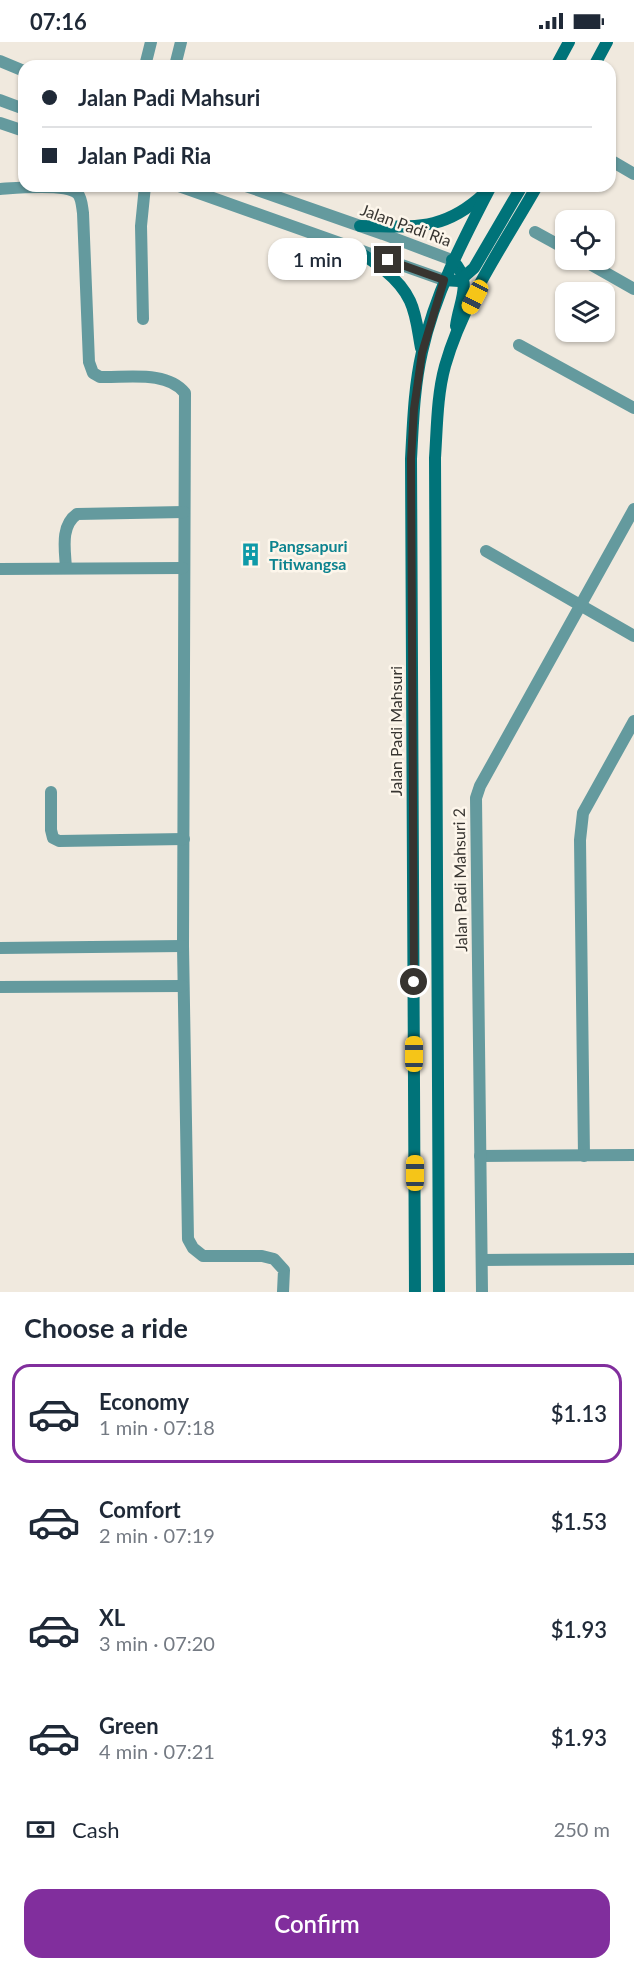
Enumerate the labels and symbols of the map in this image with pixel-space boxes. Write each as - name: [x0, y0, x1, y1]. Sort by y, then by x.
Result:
- street label: Jalan Padi Ria: [358, 199, 454, 250]
- callout: 1 min: [268, 239, 367, 281]
- route end: [374, 246, 401, 273]
- car: [459, 277, 491, 317]
- place label: Pangsapuri Titiwangsa: [269, 536, 348, 573]
- building icon: Pangsapuri Titiwangsa: [238, 542, 264, 568]
- street label: Jalan Padi Mahsuri: [386, 666, 405, 796]
- street label: Jalan Padi Mahsuri 2: [449, 808, 470, 952]
- route start: [400, 968, 427, 995]
- car: [405, 1036, 423, 1072]
- car: [406, 1155, 424, 1191]

